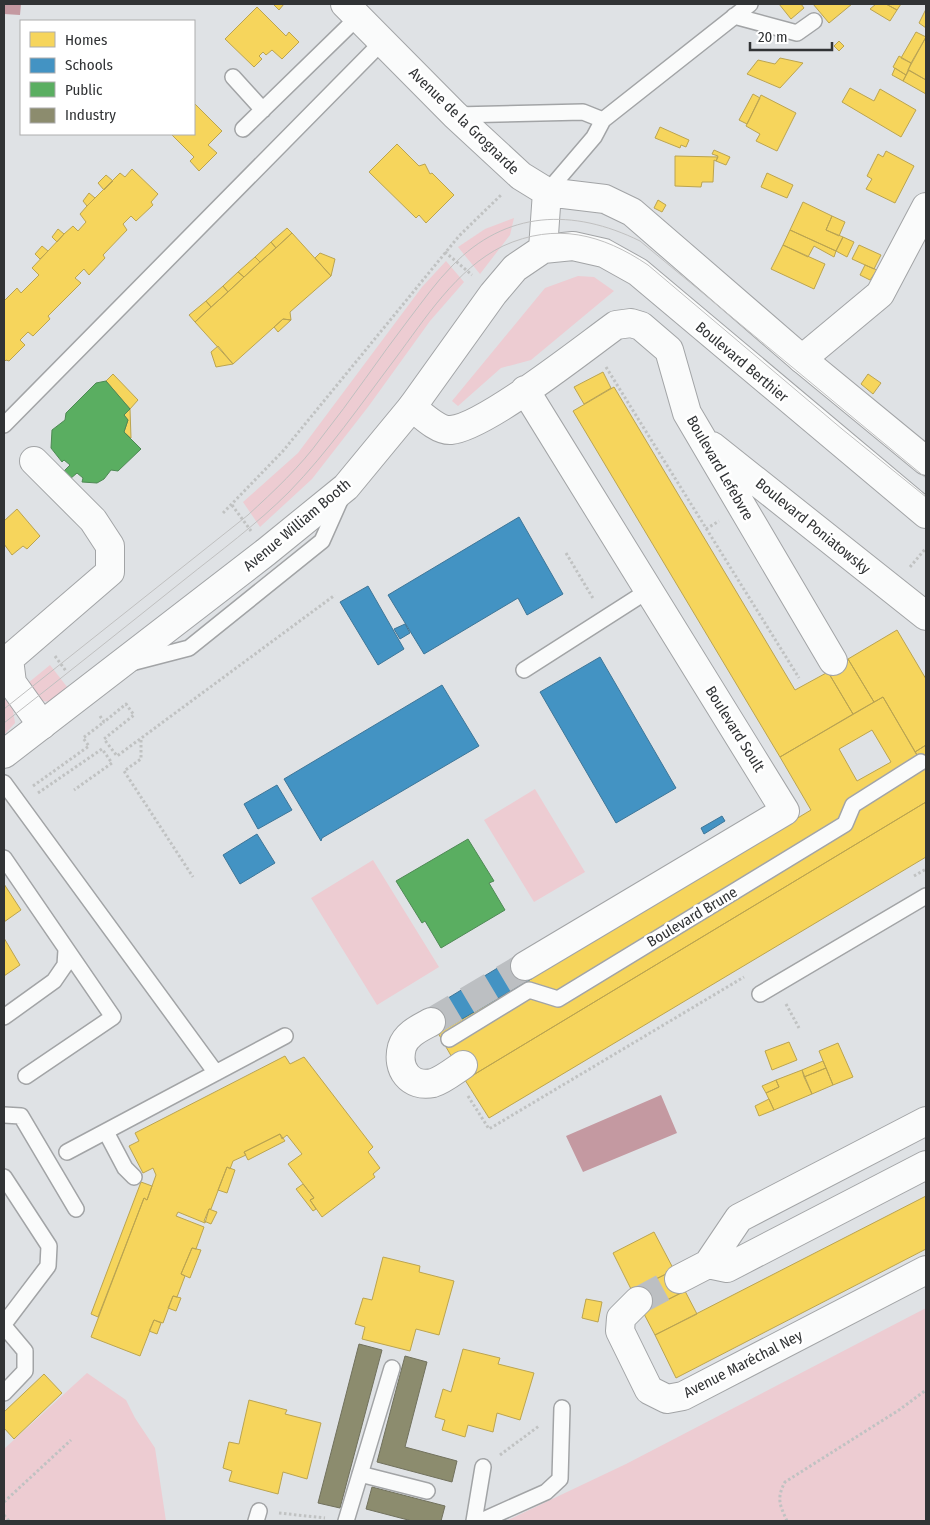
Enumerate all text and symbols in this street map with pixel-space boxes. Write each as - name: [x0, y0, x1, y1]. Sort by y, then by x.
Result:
- legend: [20, 20, 195, 135]
- scale bar: [750, 20, 832, 52]
- text: 20 m: [758, 28, 788, 46]
- text: Homes: [65, 31, 107, 49]
- text: Schools: [65, 56, 113, 74]
- street label: Avenue de la Grognarde: [405, 64, 523, 178]
- text: Public: [65, 81, 103, 99]
- text: Industry: [65, 106, 116, 124]
- street label: Boulevard Berthier: [692, 318, 793, 406]
- street label: Boulevard Lefebvre: [683, 412, 757, 524]
- street label: Boulevard Poniatowsky: [752, 474, 874, 578]
- street label: Avenue William Booth: [240, 475, 354, 575]
- street label: Boulevard Soult: [702, 683, 768, 775]
- street label: Boulevard Brune: [644, 883, 740, 951]
- street label: Avenue Maréchal Ney: [681, 1326, 806, 1402]

